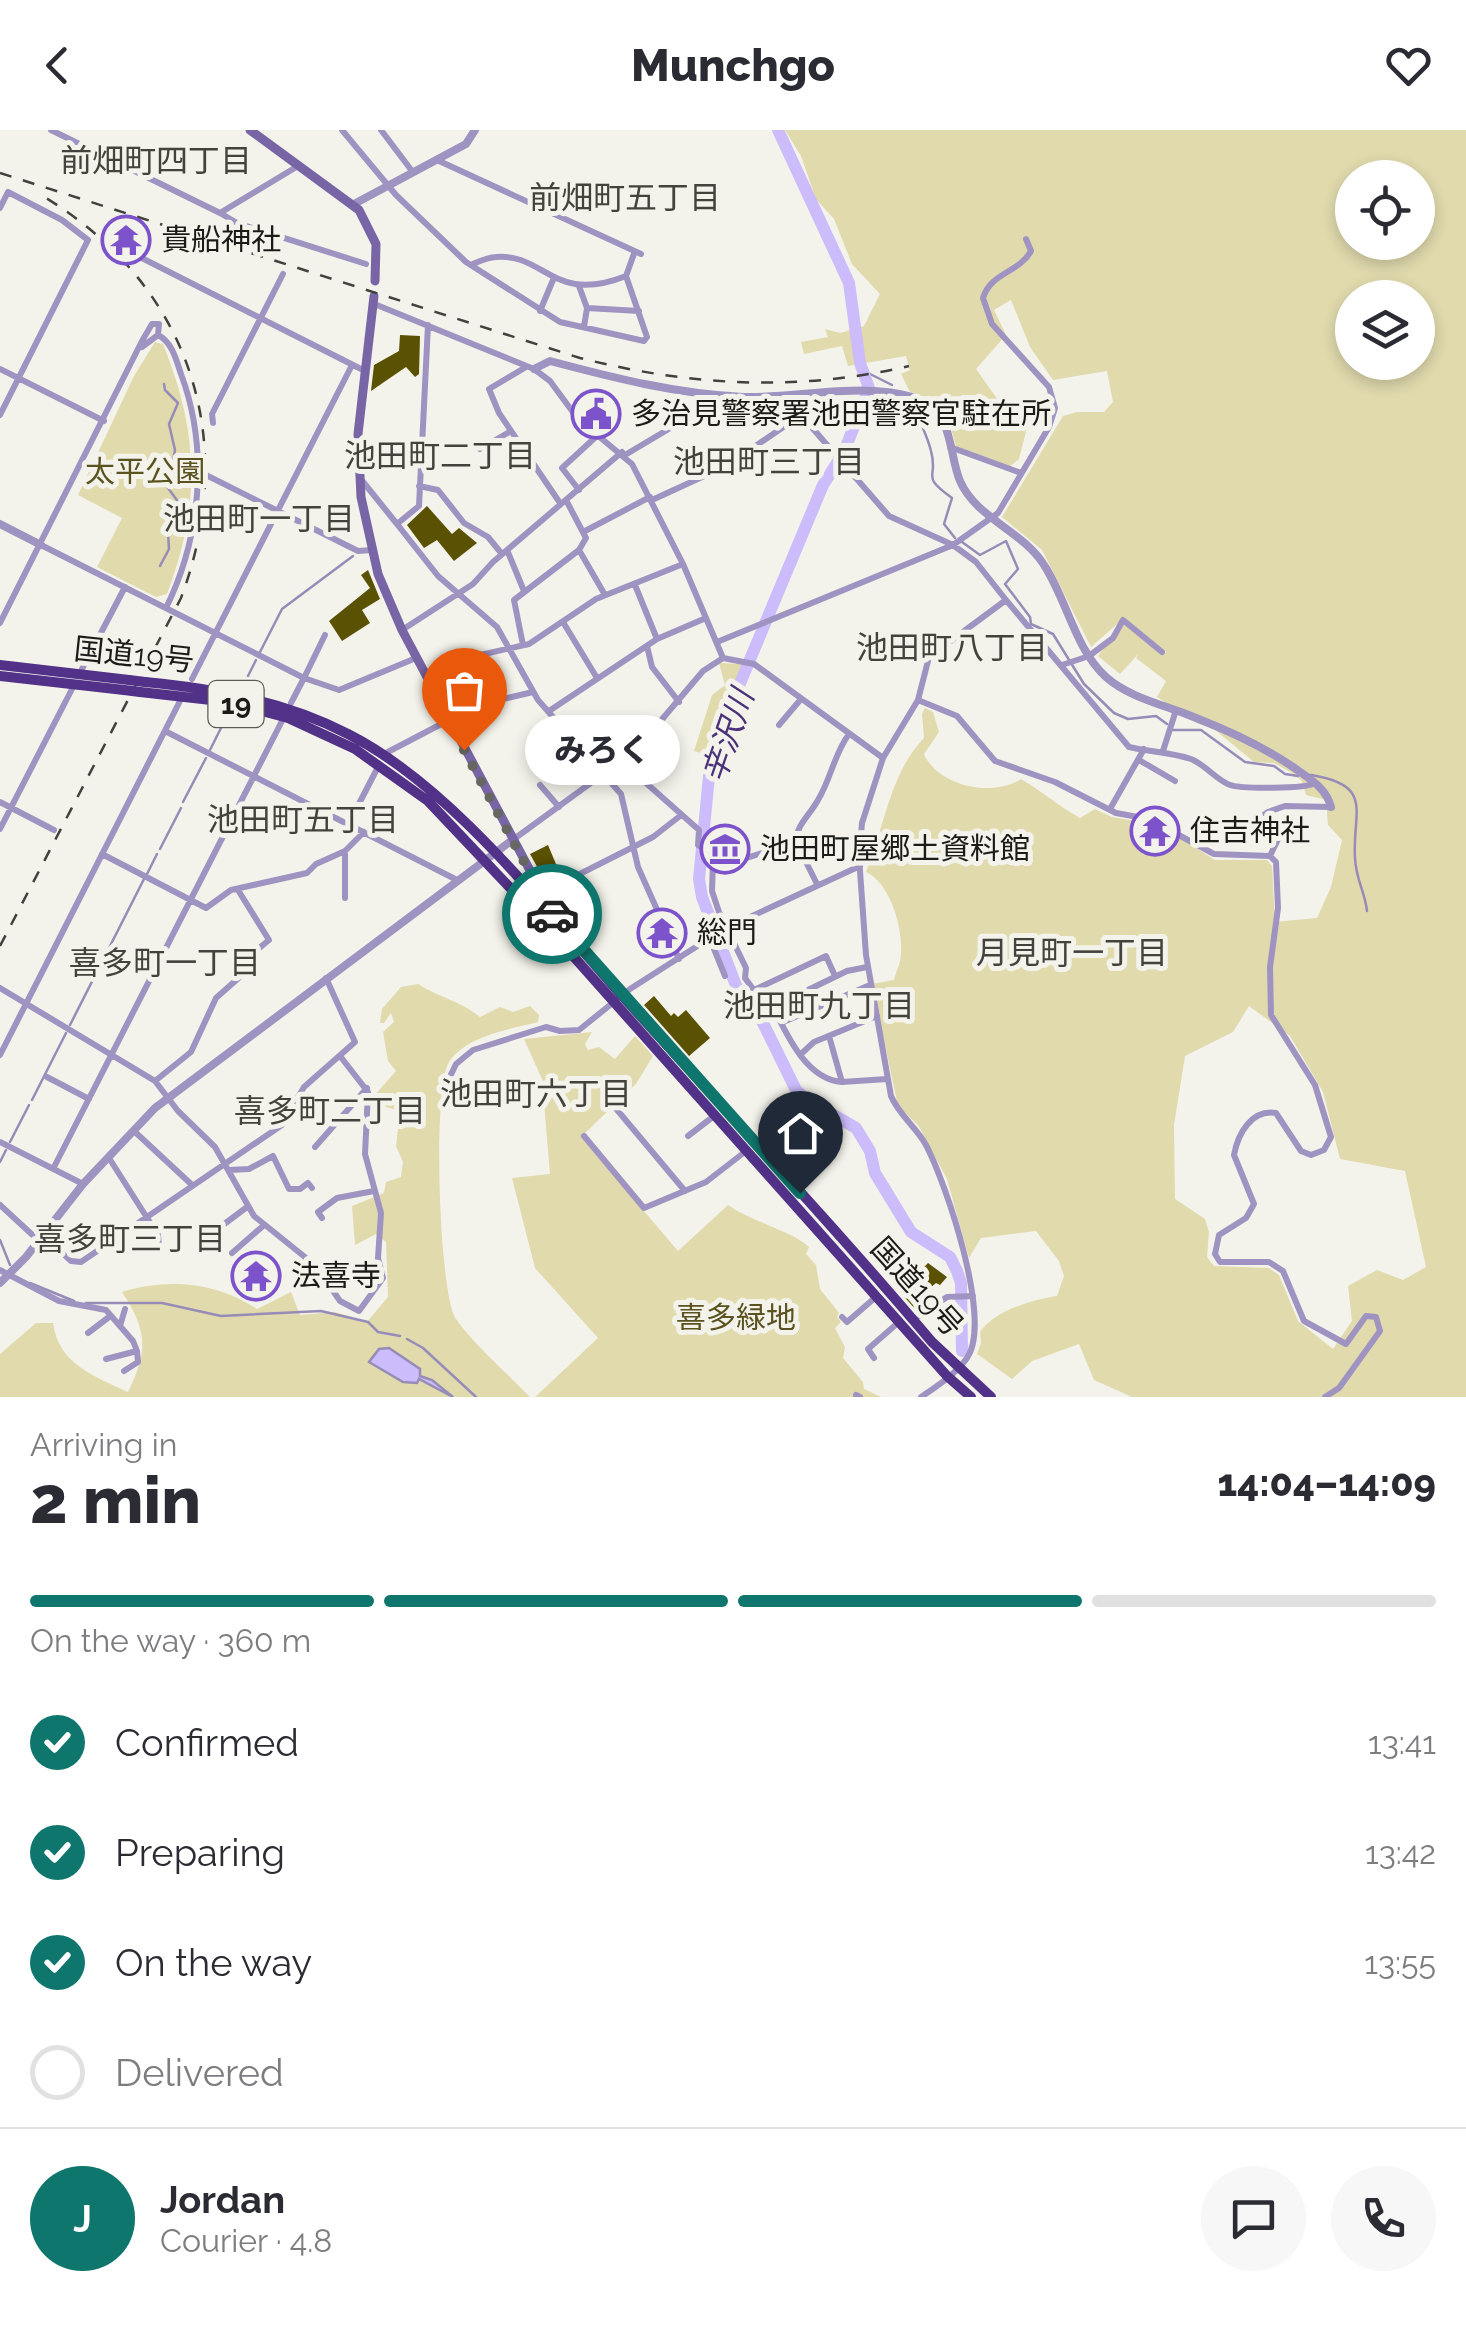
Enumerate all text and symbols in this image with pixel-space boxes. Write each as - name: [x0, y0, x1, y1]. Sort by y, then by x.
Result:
- icon: back: [30, 38, 85, 93]
- icon: heart: [1381, 38, 1436, 93]
- text: Munchgo: [631, 39, 835, 92]
- district label: 前畑町四丁目: [60, 142, 252, 179]
- map controls: [1335, 160, 1435, 380]
- button: locate: [1335, 160, 1435, 260]
- district label: 前畑町五丁目: [529, 179, 721, 216]
- temple icon: 貴船神社: [100, 214, 152, 266]
- place label: 貴船神社: [161, 222, 281, 257]
- button: layers: [1335, 280, 1435, 380]
- public building icon: 多治見警察署池田警察官駐在所: [570, 388, 622, 440]
- place label: 多治見警察署池田警察官駐在所: [631, 396, 1051, 431]
- district label: 池田町二丁目: [344, 437, 536, 474]
- district label: 池田町三丁目: [673, 443, 865, 480]
- park label: 太平公園: [85, 454, 205, 489]
- district label: 池田町一丁目: [163, 500, 355, 537]
- district label: 池田町八丁目: [856, 629, 1048, 666]
- street label: 国道19号: [72, 631, 196, 678]
- pin: [422, 648, 507, 751]
- icon: bag: [437, 663, 492, 718]
- road number: 19: [208, 681, 264, 727]
- water label: 辛沢川: [694, 682, 762, 787]
- callout: みろく: [524, 715, 679, 785]
- text: みろく: [554, 731, 651, 768]
- district label: 池田町五丁目: [207, 801, 399, 838]
- temple icon: 住吉神社: [1129, 805, 1181, 857]
- place label: 住吉神社: [1190, 813, 1310, 848]
- museum icon: 池田町屋郷土資料館: [699, 823, 751, 875]
- place label: 池田町屋郷土資料館: [760, 831, 1030, 866]
- courier: [502, 864, 602, 964]
- icon: car: [525, 887, 580, 942]
- temple icon: 総門: [636, 907, 688, 959]
- place label: 総門: [697, 915, 757, 950]
- district label: 月見町一丁目: [976, 934, 1168, 971]
- district label: 喜多町一丁目: [69, 944, 261, 981]
- district label: 池田町九丁目: [723, 987, 915, 1024]
- district label: 池田町六丁目: [440, 1075, 632, 1112]
- pin: [758, 1091, 843, 1194]
- district label: 喜多町二丁目: [234, 1092, 426, 1129]
- icon: home: [773, 1106, 828, 1161]
- district label: 喜多町三丁目: [34, 1220, 226, 1257]
- street label: 国道19号: [864, 1230, 971, 1343]
- temple icon: 法喜寺: [230, 1250, 282, 1302]
- place label: 法喜寺: [291, 1258, 381, 1293]
- park label: 喜多緑地: [676, 1300, 796, 1335]
- text: Arriving in: [30, 1426, 177, 1463]
- text: 14:04–14:09: [1217, 1460, 1436, 1505]
- text: 2 min: [30, 1462, 201, 1538]
- text: On the way · 360 m: [30, 1622, 311, 1659]
- icon: check: [30, 1715, 85, 1770]
- text: Confirmed: [115, 1720, 299, 1765]
- text: 13:41: [1368, 1724, 1436, 1761]
- icon: check: [30, 1825, 85, 1880]
- text: Preparing: [115, 1830, 285, 1875]
- text: 13:42: [1365, 1834, 1436, 1871]
- icon: check: [30, 1935, 85, 1990]
- text: On the way: [115, 1940, 312, 1985]
- text: 13:55: [1364, 1944, 1436, 1981]
- text: Delivered: [115, 2050, 284, 2095]
- button: chat: [1201, 2166, 1306, 2271]
- button: phone: [1331, 2166, 1436, 2271]
- text: Jordan: [160, 2177, 285, 2222]
- text: J: [73, 2196, 92, 2241]
- text: Courier · 4.8: [160, 2222, 332, 2259]

